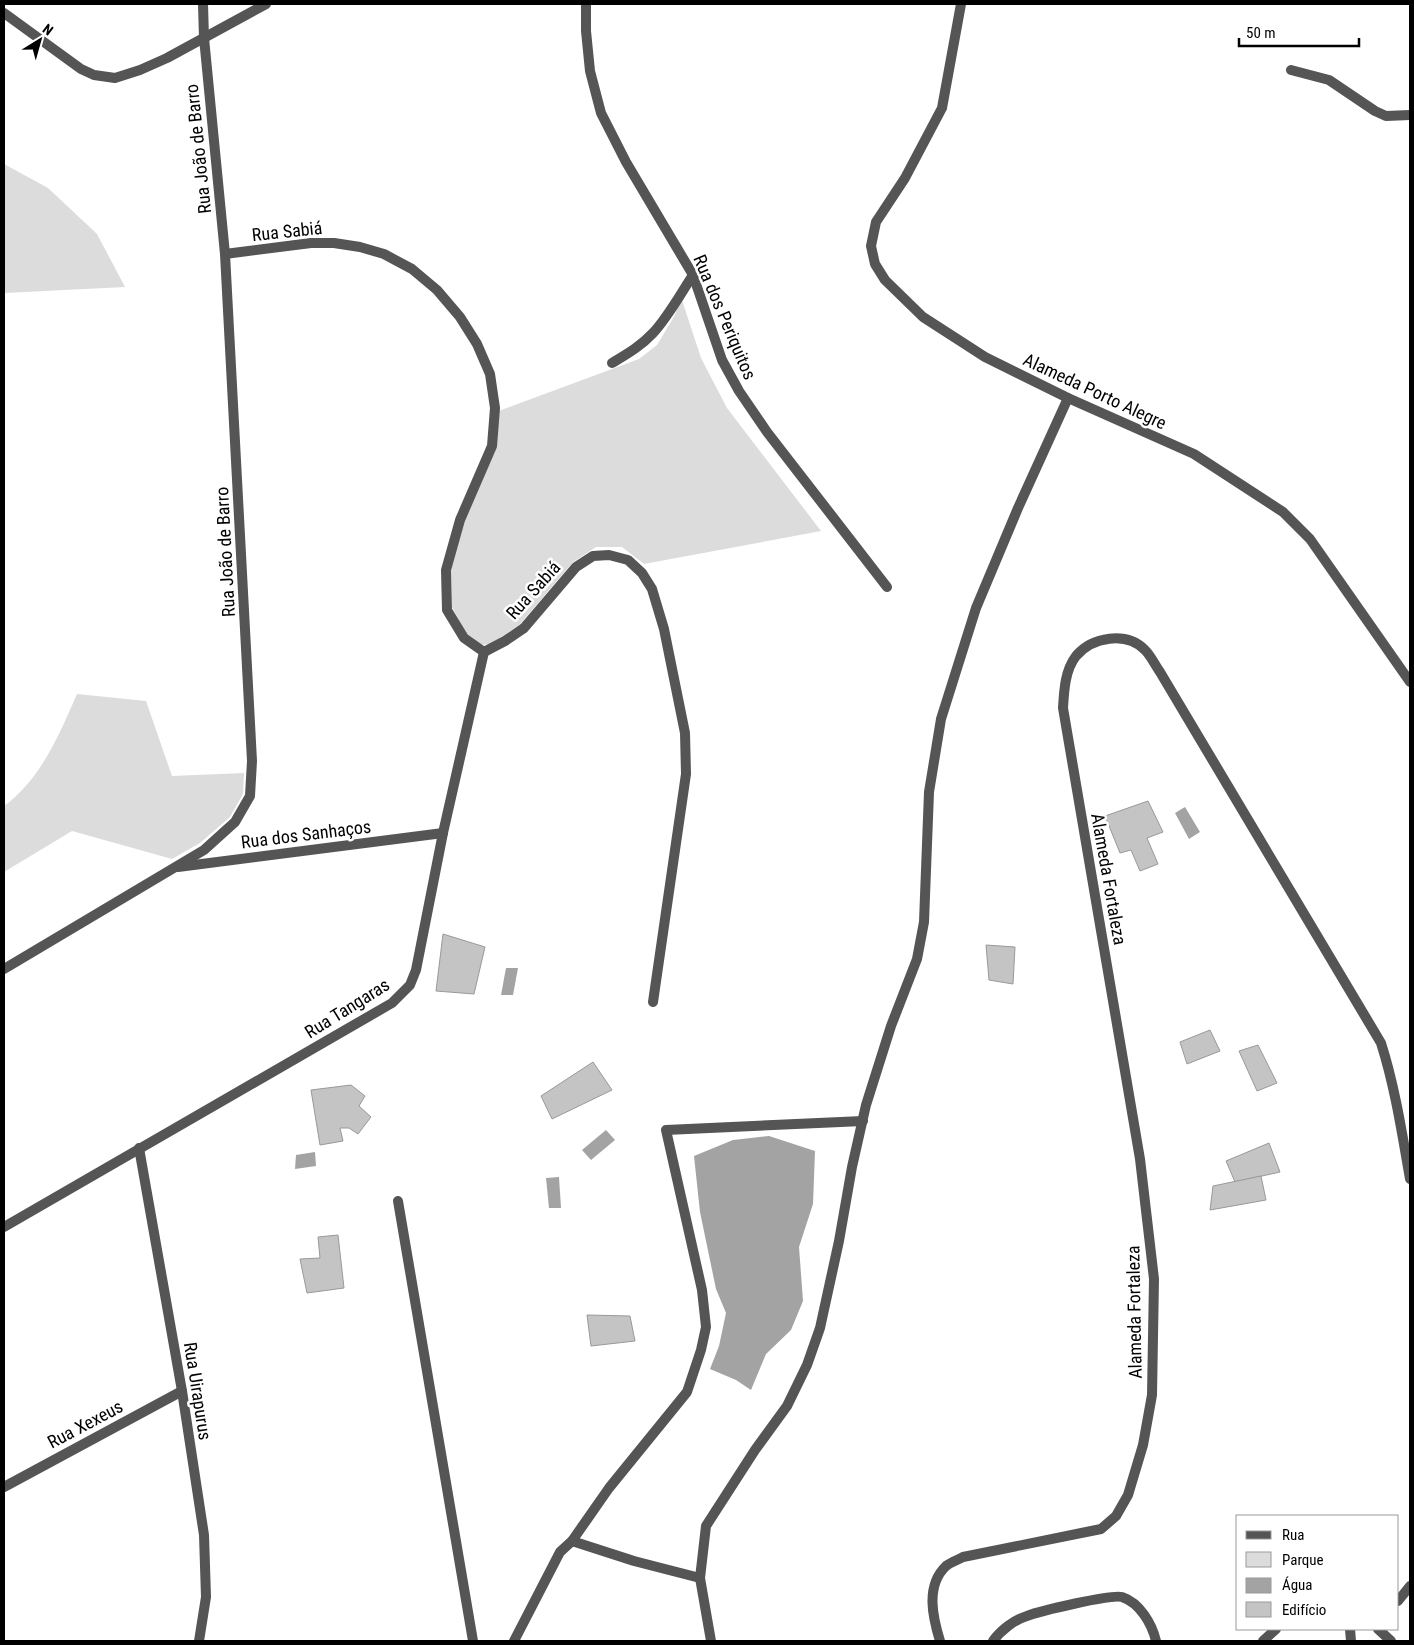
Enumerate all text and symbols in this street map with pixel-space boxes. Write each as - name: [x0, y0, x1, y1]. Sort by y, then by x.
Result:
- north arrow: [15, 15, 65, 65]
- scale bar: [1239, 15, 1359, 47]
- text: N: [40, 21, 56, 39]
- text: 50 m: [1246, 24, 1276, 42]
- street label: Rua João de Barro: [181, 83, 215, 215]
- street label: Rua Sabiá: [251, 217, 323, 245]
- street label: Rua dos Periquitos: [689, 251, 761, 383]
- street label: Alameda Porto Alegre: [1020, 349, 1170, 433]
- street label: Rua João de Barro: [211, 486, 239, 618]
- street label: Rua Sabiá: [502, 557, 564, 623]
- street label: Alameda Fortaleza: [1087, 812, 1131, 946]
- street label: Rua dos Sanhaços: [240, 816, 372, 852]
- street label: Rua Tangaras: [301, 974, 393, 1042]
- street label: Alameda Fortaleza: [1122, 1245, 1146, 1379]
- street label: Rua Uirapurus: [180, 1340, 216, 1442]
- street label: Rua Xexeus: [44, 1395, 126, 1453]
- legend: [1236, 1515, 1399, 1630]
- text: Rua: [1282, 1526, 1304, 1544]
- text: Parque: [1282, 1551, 1324, 1569]
- text: Água: [1282, 1576, 1312, 1594]
- text: Edifício: [1282, 1601, 1326, 1619]

